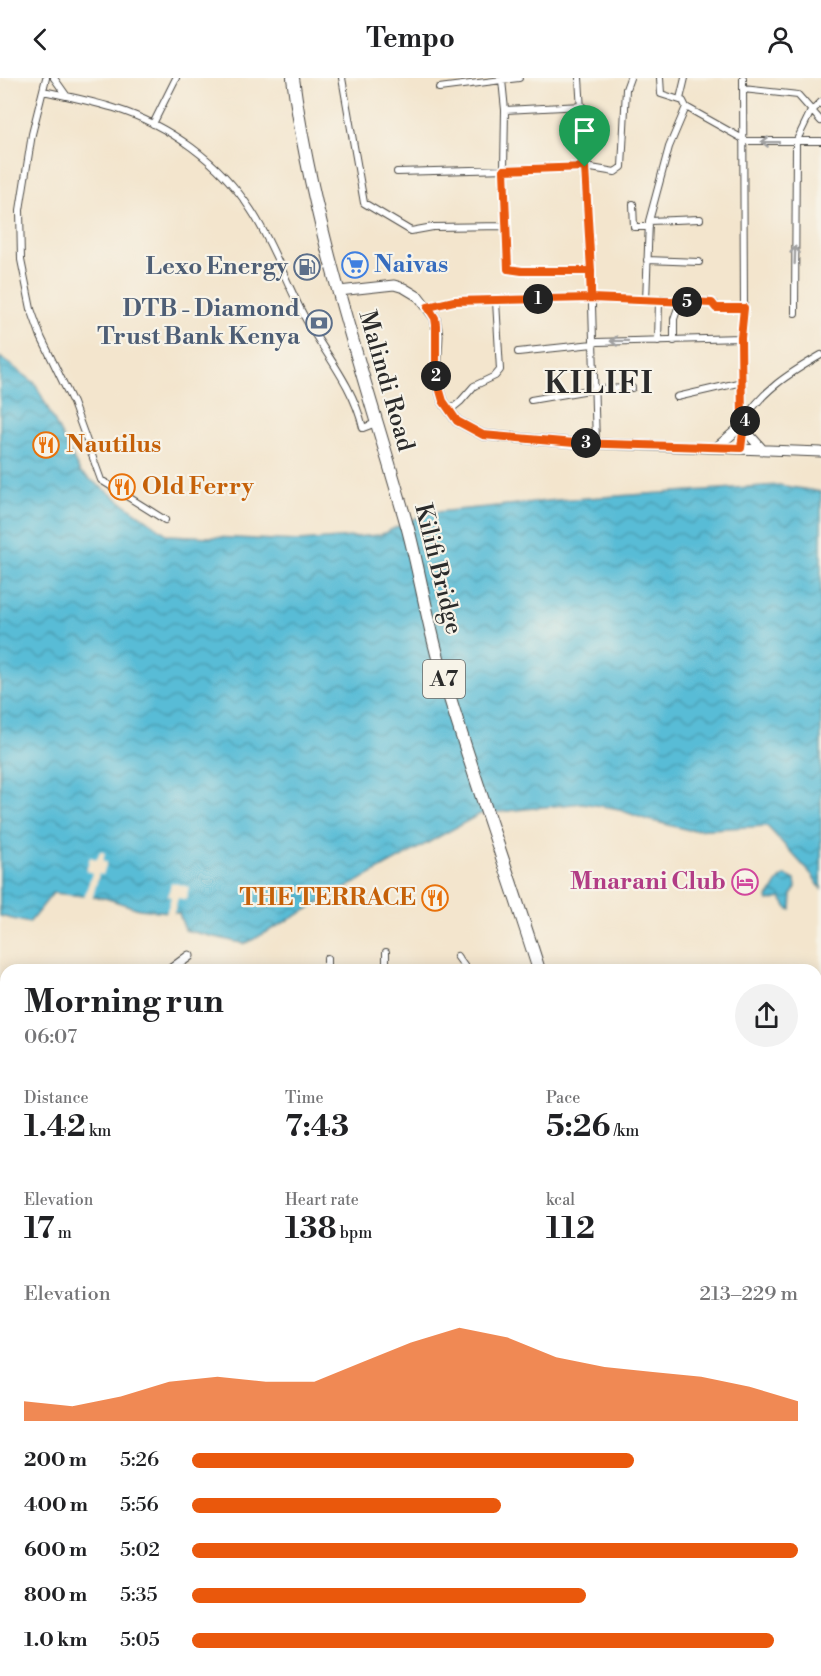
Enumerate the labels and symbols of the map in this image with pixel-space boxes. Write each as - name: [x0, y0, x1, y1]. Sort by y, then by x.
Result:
- pin: [559, 105, 610, 167]
- one-way arrow: [760, 136, 780, 148]
- one-way arrow: [789, 245, 801, 265]
- supermarket icon: Naivas: [340, 250, 370, 280]
- place label: Naivas: [374, 250, 448, 280]
- place label: Lexo Energy: [146, 252, 289, 282]
- fuel station icon: Lexo Energy: [292, 252, 322, 282]
- pin: 1: [523, 284, 553, 314]
- pin: 5: [672, 287, 702, 317]
- place label: DTB - Diamond Trust Bank Kenya: [97, 294, 301, 352]
- street label: Malindi Road: [352, 307, 420, 455]
- bank icon: DTB - Diamond Trust Bank Kenya: [304, 308, 334, 338]
- one-way arrow: [610, 335, 630, 347]
- pin: 2: [421, 361, 451, 391]
- district label: KILIFI: [544, 365, 654, 403]
- pin: 4: [730, 406, 760, 436]
- pin: 3: [571, 428, 601, 458]
- restaurant icon: Nautilus: [31, 430, 61, 460]
- place label: Nautilus: [66, 430, 161, 460]
- restaurant icon: Old Ferry: [107, 472, 137, 502]
- place label: Old Ferry: [142, 472, 255, 502]
- street label: Kilifi Bridge: [407, 501, 469, 637]
- road number: A7: [423, 660, 465, 698]
- place label: Mnarani Club: [570, 867, 726, 897]
- hotel icon: Mnarani Club: [730, 867, 760, 897]
- place label: THE TERRACE: [239, 883, 416, 913]
- restaurant icon: THE TERRACE: [420, 883, 450, 913]

